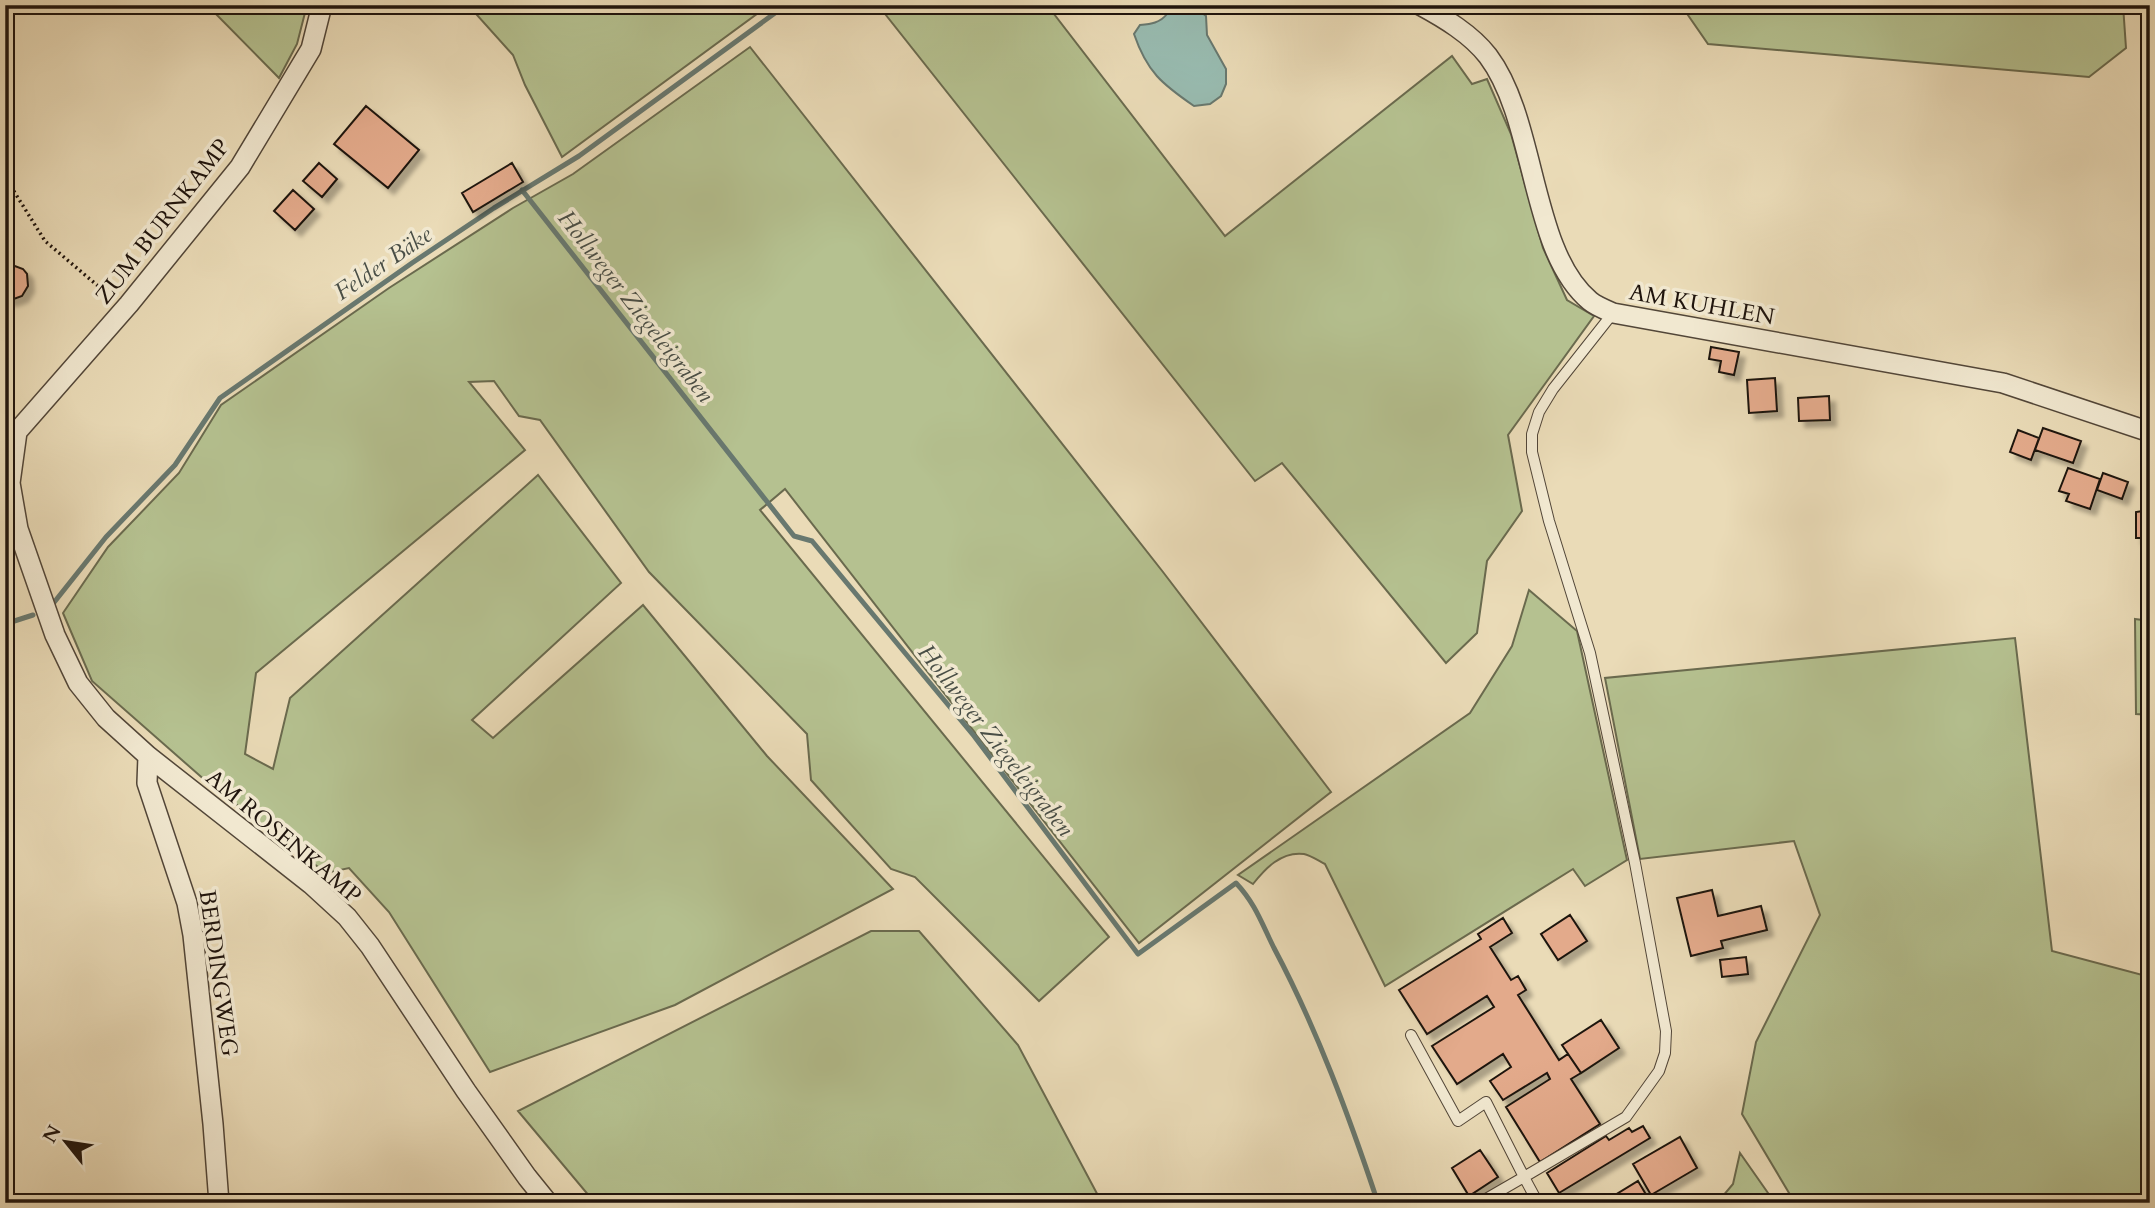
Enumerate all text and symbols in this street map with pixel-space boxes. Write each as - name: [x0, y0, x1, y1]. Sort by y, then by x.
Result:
- street label: ZUM BURNKAMP: [88, 132, 237, 310]
- water label: Hollweger Ziegeleigraben: [550, 203, 721, 410]
- water label: Felder Bäke: [328, 218, 439, 308]
- street label: AM KUHLEN: [1627, 276, 1777, 333]
- water label: Hollweger Ziegeleigraben: [910, 637, 1081, 844]
- street label: AM ROSENKAMP: [199, 762, 368, 911]
- street label: BERDINGWEG: [191, 888, 246, 1058]
- north arrow: [32, 1106, 102, 1176]
- text: N: [37, 1120, 68, 1148]

